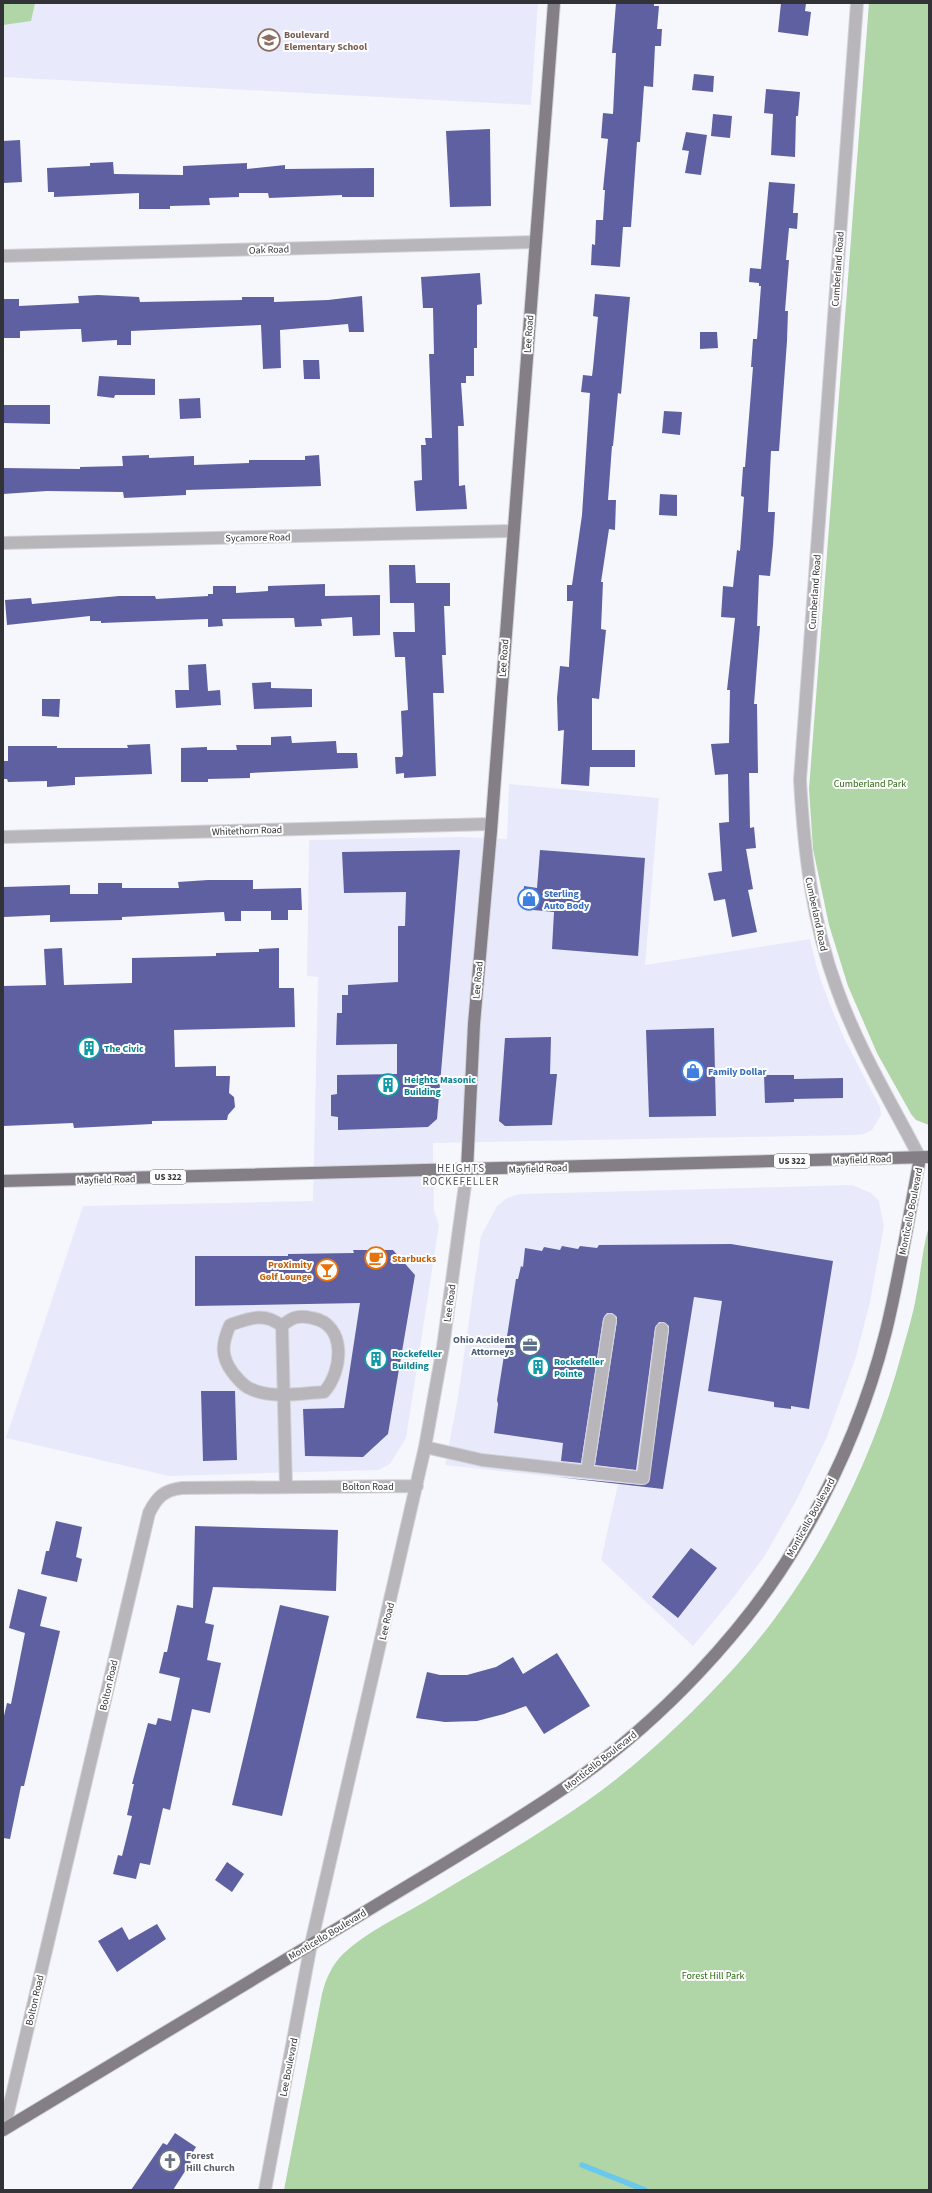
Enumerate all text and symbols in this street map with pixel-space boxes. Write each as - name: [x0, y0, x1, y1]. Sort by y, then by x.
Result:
- school or university icon: Boulevard Elementary School: [256, 27, 282, 53]
- place label: Boulevard Elementary School: [284, 28, 367, 54]
- street label: Cumberland Road: [828, 231, 848, 307]
- street label: Oak Road: [249, 242, 289, 258]
- street label: Lee Road: [521, 315, 537, 354]
- street label: Sycamore Road: [225, 530, 291, 546]
- street label: Cumberland Road: [805, 554, 825, 630]
- street label: Lee Road: [496, 639, 512, 678]
- park label: Cumberland Park: [834, 777, 906, 791]
- street label: Whitethorn Road: [212, 823, 283, 839]
- street label: Cumberland Road: [801, 876, 831, 953]
- shop icon: Sterling Auto Body: [516, 886, 542, 912]
- place label: Sterling Auto Body: [543, 887, 590, 913]
- street label: Lee Road: [469, 960, 487, 1000]
- building icon: The Civic: [76, 1035, 102, 1061]
- place label: The Civic: [104, 1042, 144, 1056]
- shop icon: Family Dollar: [680, 1058, 706, 1084]
- place label: Family Dollar: [708, 1065, 766, 1079]
- building icon: Heights Masonic Building: [375, 1072, 401, 1098]
- place label: Heights Masonic Building: [404, 1073, 476, 1099]
- street label: Mayfield Road: [832, 1152, 892, 1168]
- road number: US 322: [774, 1154, 810, 1168]
- district label: HEIGHTS ROCKEFELLER: [423, 1161, 500, 1189]
- street label: Mayfield Road: [508, 1161, 568, 1177]
- street label: Monticello Boulevard: [896, 1166, 926, 1256]
- road number: US 322: [150, 1170, 186, 1184]
- street label: Mayfield Road: [76, 1172, 136, 1188]
- cafe icon: Starbucks: [363, 1245, 389, 1271]
- place label: Starbucks: [392, 1252, 437, 1266]
- bar icon: ProXimity Golf Lounge: [314, 1257, 340, 1283]
- place label: ProXimity Golf Lounge: [259, 1258, 313, 1284]
- street label: Lee Road: [440, 1283, 460, 1323]
- office icon: Ohio Accident Attorneys: [517, 1332, 543, 1358]
- place label: Ohio Accident Attorneys: [453, 1333, 515, 1359]
- building icon: Rockefeller Building: [363, 1346, 389, 1372]
- place label: Rockefeller Building: [392, 1347, 442, 1373]
- building icon: Rockefeller Pointe: [525, 1354, 551, 1380]
- place label: Rockefeller Pointe: [554, 1355, 604, 1381]
- street label: Monticello Boulevard: [783, 1475, 838, 1560]
- street label: Bolton Road: [342, 1480, 394, 1494]
- street label: Lee Road: [376, 1601, 398, 1641]
- street label: Bolton Road: [96, 1659, 122, 1712]
- street label: Monticello Boulevard: [561, 1728, 640, 1794]
- street label: Monticello Boulevard: [286, 1906, 369, 1964]
- park label: Forest Hill Park: [682, 1969, 744, 1983]
- street label: Bolton Road: [22, 1974, 48, 2027]
- street label: Lee Boulevard: [276, 2037, 302, 2098]
- church icon: Forest Hill Church: [157, 2148, 183, 2174]
- place label: Forest Hill Church: [186, 2149, 235, 2175]

